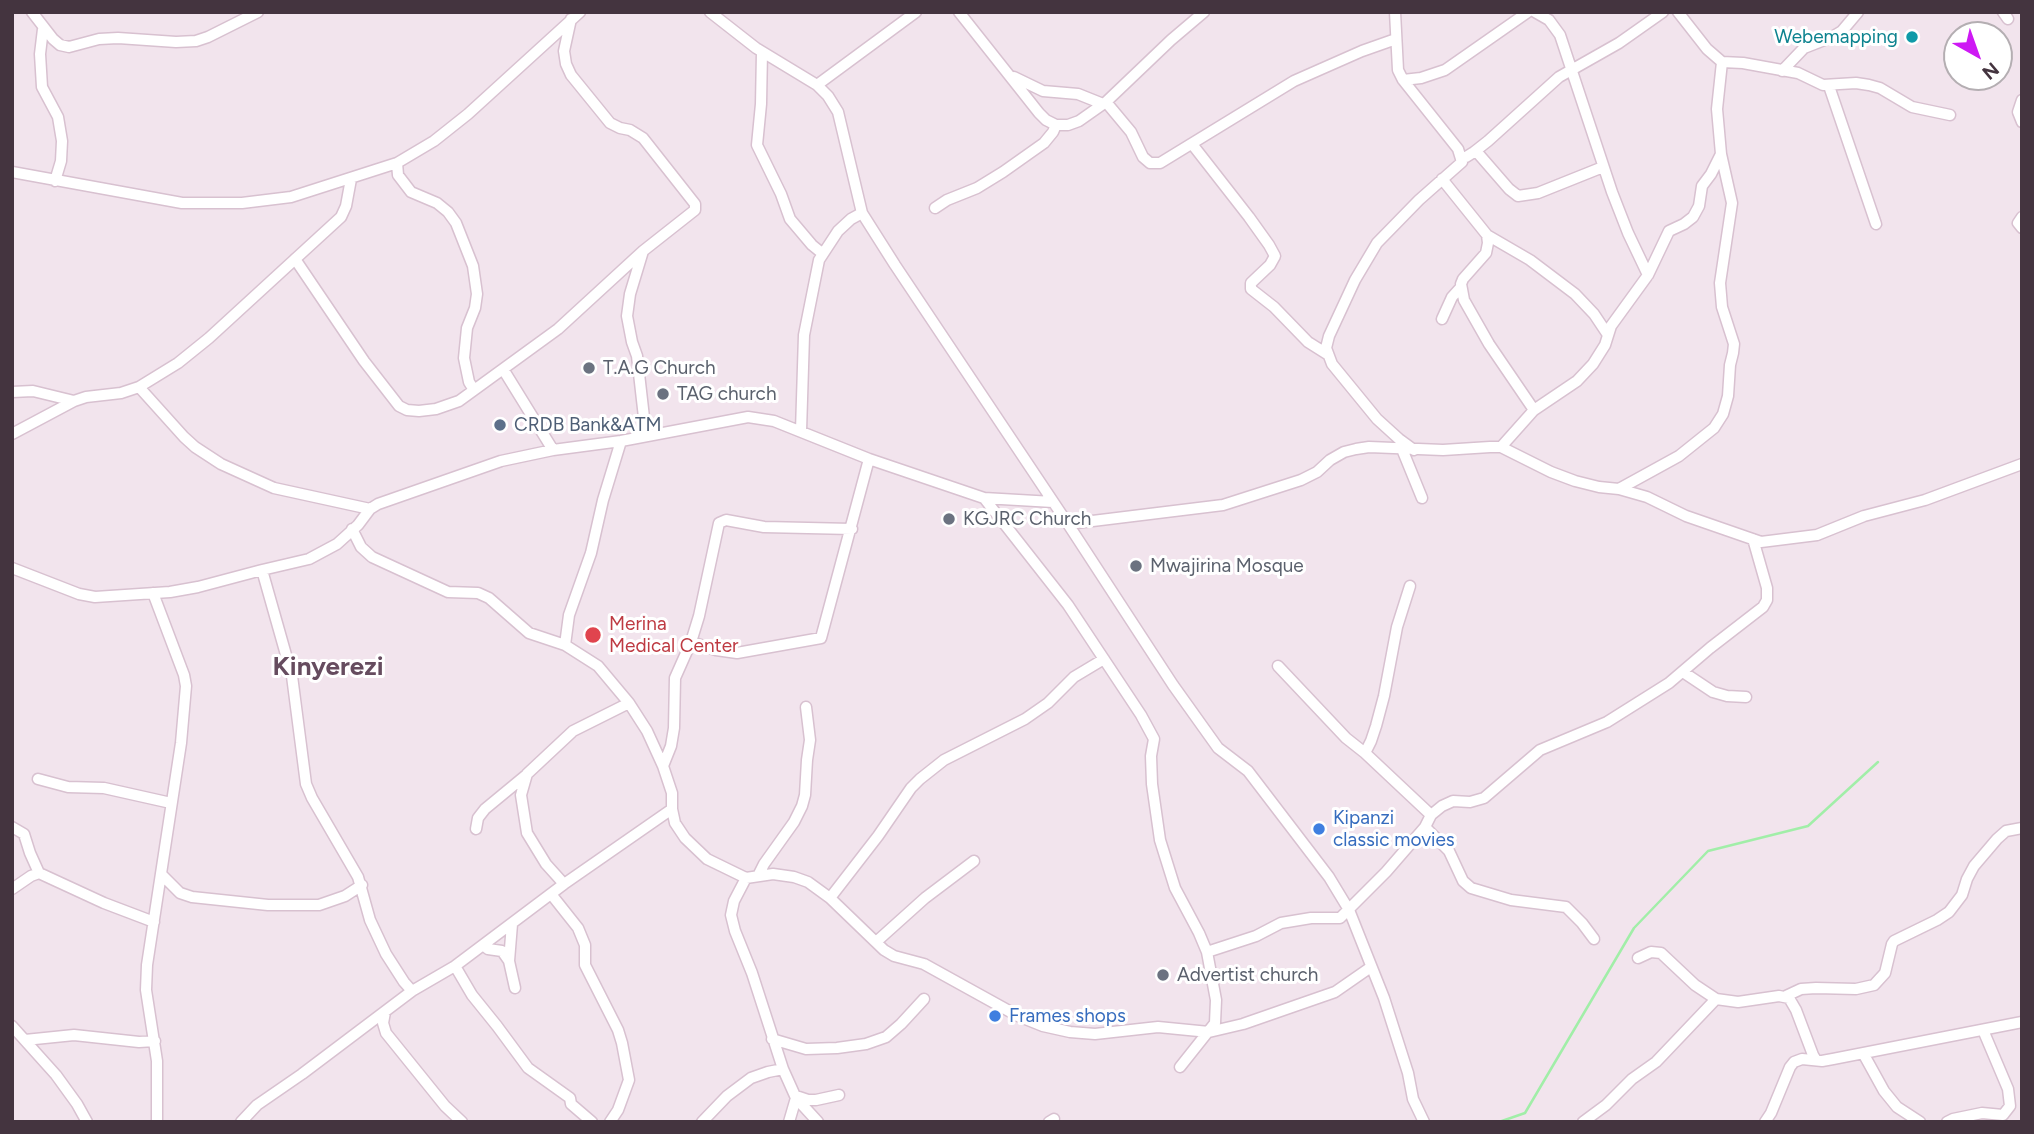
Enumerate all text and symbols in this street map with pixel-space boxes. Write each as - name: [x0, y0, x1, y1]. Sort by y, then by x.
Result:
- north arrow: [1943, 21, 2013, 91]
- place label: Webemapping: [1774, 26, 1898, 48]
- marker: Webemapping: [1904, 29, 1920, 45]
- text: N: [1978, 57, 2004, 84]
- place label: T.A.G Church: [603, 357, 716, 379]
- marker: T.A.G Church: [581, 360, 597, 376]
- place label: TAG church: [677, 383, 776, 405]
- marker: TAG church: [655, 386, 671, 402]
- place label: CRDB Bank&ATM: [514, 414, 661, 436]
- marker: CRDB Bank&ATM: [492, 417, 508, 433]
- place label: KGJRC Church: [963, 508, 1091, 530]
- marker: KGJRC Church: [941, 511, 957, 527]
- place label: Mwajirina Mosque: [1150, 555, 1304, 577]
- marker: Mwajirina Mosque: [1128, 558, 1144, 574]
- place label: Merina Medical Center: [609, 613, 738, 657]
- marker: Merina Medical Center: [583, 625, 603, 645]
- district label: Kinyerezi: [273, 651, 383, 683]
- place label: Kipanzi classic movies: [1333, 807, 1455, 851]
- marker: Kipanzi classic movies: [1311, 821, 1327, 837]
- place label: Advertist church: [1177, 964, 1318, 986]
- marker: Advertist church: [1155, 967, 1171, 983]
- place label: Frames shops: [1009, 1005, 1126, 1027]
- marker: Frames shops: [987, 1008, 1003, 1024]

